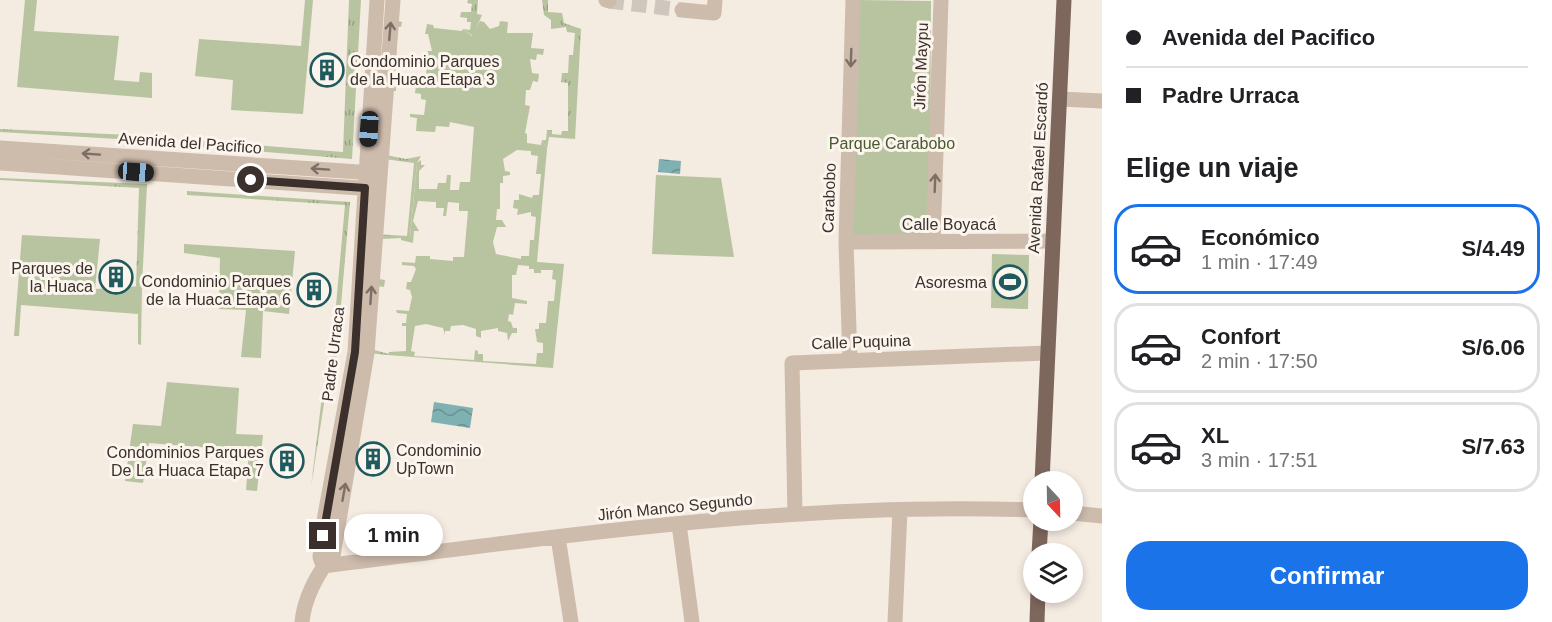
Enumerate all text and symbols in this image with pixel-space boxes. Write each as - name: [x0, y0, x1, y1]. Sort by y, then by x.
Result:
- one-way arrow: [385, 21, 396, 41]
- street label: Jirón Maypu: [911, 22, 931, 110]
- text: Avenida del Pacifico: [1162, 25, 1375, 50]
- one-way arrow: [845, 48, 856, 68]
- building icon: Condominio Parques de la Huaca Etapa 3: [309, 52, 345, 88]
- place label: Condominio Parques de la Huaca Etapa 3: [350, 53, 499, 88]
- street label: Avenida Rafael Escardó: [1025, 82, 1051, 254]
- text: Padre Urraca: [1162, 83, 1299, 108]
- car: [359, 110, 379, 148]
- street label: Avenida del Pacifico: [118, 130, 262, 157]
- park label: Parque Carabobo: [829, 135, 955, 152]
- one-way arrow: [81, 148, 101, 159]
- text: Elige un viaje: [1126, 153, 1299, 183]
- car: [117, 162, 155, 182]
- street label: Carabobo: [819, 162, 839, 233]
- one-way arrow: [311, 163, 331, 174]
- route start: [237, 166, 264, 193]
- one-way arrow: [929, 174, 941, 194]
- street label: Calle Boyacá: [902, 216, 996, 233]
- icon: car: [1129, 222, 1183, 276]
- text: Económico: [1201, 225, 1320, 250]
- text: S/4.49: [1461, 236, 1525, 261]
- text: 1 min · 17:49: [1201, 251, 1318, 273]
- building icon: Parques de la Huaca: [98, 259, 134, 295]
- place label: Parques de la Huaca: [11, 260, 93, 295]
- sports icon: Asoresma: [992, 264, 1028, 300]
- building icon: Condominio Parques de la Huaca Etapa 6: [296, 272, 332, 308]
- place label: Condominio Parques de la Huaca Etapa 6: [142, 273, 291, 308]
- place label: Asoresma: [915, 274, 987, 291]
- one-way arrow: [366, 285, 377, 305]
- street label: Padre Urraca: [319, 306, 347, 402]
- icon: car: [1129, 321, 1183, 375]
- text: Confort: [1201, 324, 1280, 349]
- street label: Calle Puquina: [811, 332, 911, 352]
- text: S/6.06: [1461, 335, 1525, 360]
- text: 2 min · 17:50: [1201, 350, 1318, 372]
- icon: car: [1129, 420, 1183, 474]
- text: XL: [1201, 423, 1229, 448]
- text: S/7.63: [1461, 434, 1525, 459]
- building icon: Condominio UpTown: [355, 441, 391, 477]
- place label: Condominio UpTown: [396, 442, 481, 477]
- building icon: Condominios Parques De La Huaca Etapa 7: [269, 443, 305, 479]
- place label: Condominios Parques De La Huaca Etapa 7: [107, 444, 264, 479]
- text: 3 min · 17:51: [1201, 449, 1318, 471]
- north arrow: [1023, 471, 1083, 531]
- map controls: [1023, 471, 1083, 603]
- one-way arrow: [338, 483, 349, 502]
- street label: Jirón Manco Segundo: [597, 490, 753, 524]
- callout: 1 min: [344, 515, 443, 557]
- route end: [309, 522, 336, 549]
- text: 1 min: [367, 524, 420, 546]
- button: Confirmar: [1126, 541, 1528, 610]
- button: layers: [1023, 543, 1083, 603]

